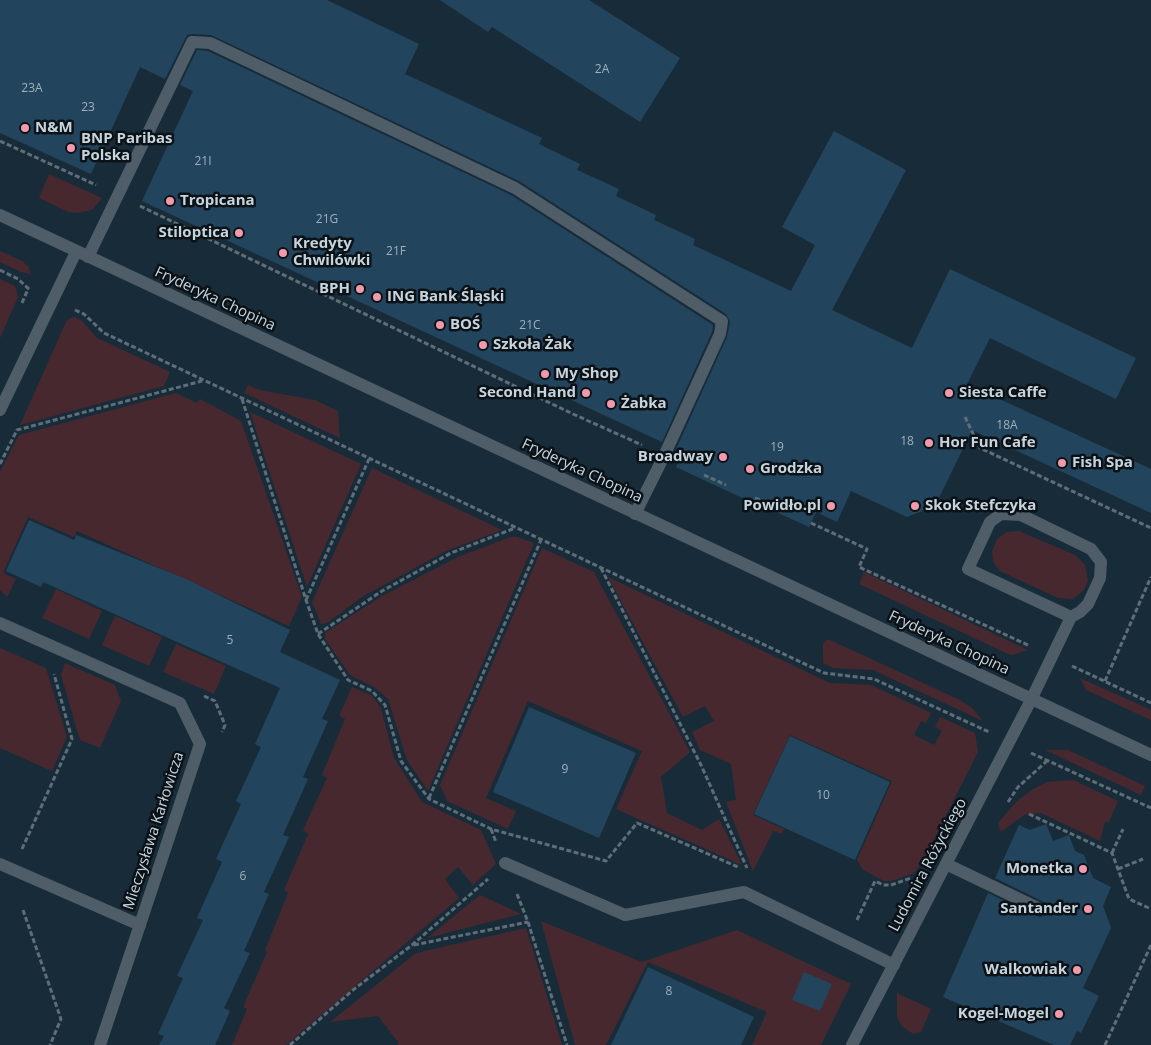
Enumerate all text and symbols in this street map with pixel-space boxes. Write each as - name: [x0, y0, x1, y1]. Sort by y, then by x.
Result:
- house number: 2A: [595, 63, 609, 77]
- house number: 23A: [21, 82, 43, 96]
- house number: 23: [81, 101, 95, 115]
- place label: N&M: [35, 119, 73, 137]
- marker: N&M: [19, 122, 31, 134]
- place label: BNP Paribas Polska: [81, 130, 172, 165]
- marker: BNP Paribas Polska: [65, 142, 77, 154]
- house number: 21I: [194, 155, 212, 169]
- place label: Tropicana: [180, 192, 255, 210]
- marker: Tropicana: [164, 195, 176, 207]
- house number: 21G: [316, 213, 338, 227]
- place label: Stiloptica: [158, 224, 229, 242]
- marker: Stiloptica: [233, 227, 245, 239]
- place label: Kredyty Chwilówki: [293, 235, 370, 270]
- house number: 21F: [386, 245, 406, 259]
- marker: Kredyty Chwilówki: [277, 247, 289, 259]
- street label: Fryderyka Chopina: [152, 263, 278, 335]
- place label: BPH: [319, 280, 350, 298]
- marker: BPH: [354, 283, 366, 295]
- place label: ING Bank Śląski: [387, 288, 504, 306]
- marker: ING Bank Śląski: [371, 291, 383, 303]
- place label: BOŚ: [450, 316, 480, 334]
- marker: BOŚ: [434, 319, 446, 331]
- house number: 21C: [519, 319, 541, 333]
- place label: Szkoła Żak: [493, 336, 572, 354]
- marker: Szkoła Żak: [477, 339, 489, 351]
- place label: My Shop: [555, 365, 618, 383]
- marker: My Shop: [539, 368, 551, 380]
- place label: Second Hand: [479, 384, 576, 402]
- place label: Siesta Caffe: [959, 384, 1047, 402]
- marker: Second Hand: [580, 387, 592, 399]
- marker: Siesta Caffe: [943, 387, 955, 399]
- place label: Żabka: [621, 395, 667, 413]
- marker: Żabka: [605, 398, 617, 410]
- house number: 18A: [996, 419, 1018, 433]
- place label: Hor Fun Cafe: [939, 434, 1036, 452]
- street label: Fryderyka Chopina: [519, 435, 645, 507]
- house number: 18: [900, 435, 914, 449]
- marker: Hor Fun Cafe: [923, 437, 935, 449]
- house number: 19: [770, 441, 784, 455]
- place label: Broadway: [638, 448, 713, 466]
- marker: Broadway: [717, 451, 729, 463]
- place label: Fish Spa: [1072, 454, 1133, 472]
- marker: Fish Spa: [1056, 457, 1068, 469]
- place label: Grodzka: [760, 460, 822, 478]
- marker: Grodzka: [744, 463, 756, 475]
- place label: Powidło.pl: [743, 497, 821, 515]
- place label: Skok Stefczyka: [925, 497, 1036, 515]
- marker: Powidło.pl: [825, 500, 837, 512]
- marker: Skok Stefczyka: [909, 500, 921, 512]
- street label: Fryderyka Chopina: [886, 607, 1012, 679]
- house number: 5: [227, 634, 233, 648]
- street label: Mieczysława Karłowicza: [120, 750, 188, 912]
- house number: 9: [562, 763, 568, 777]
- house number: 10: [816, 789, 830, 803]
- street label: Ludomira Różyckiego: [885, 795, 971, 935]
- place label: Monetka: [1006, 860, 1073, 878]
- marker: Monetka: [1077, 863, 1089, 875]
- house number: 6: [240, 870, 246, 884]
- place label: Santander: [1000, 900, 1078, 918]
- marker: Santander: [1082, 903, 1094, 915]
- place label: Walkowiak: [984, 961, 1067, 979]
- marker: Walkowiak: [1071, 964, 1083, 976]
- house number: 8: [666, 985, 672, 999]
- place label: Kogel-Mogel: [958, 1005, 1049, 1023]
- marker: Kogel-Mogel: [1053, 1008, 1065, 1020]

